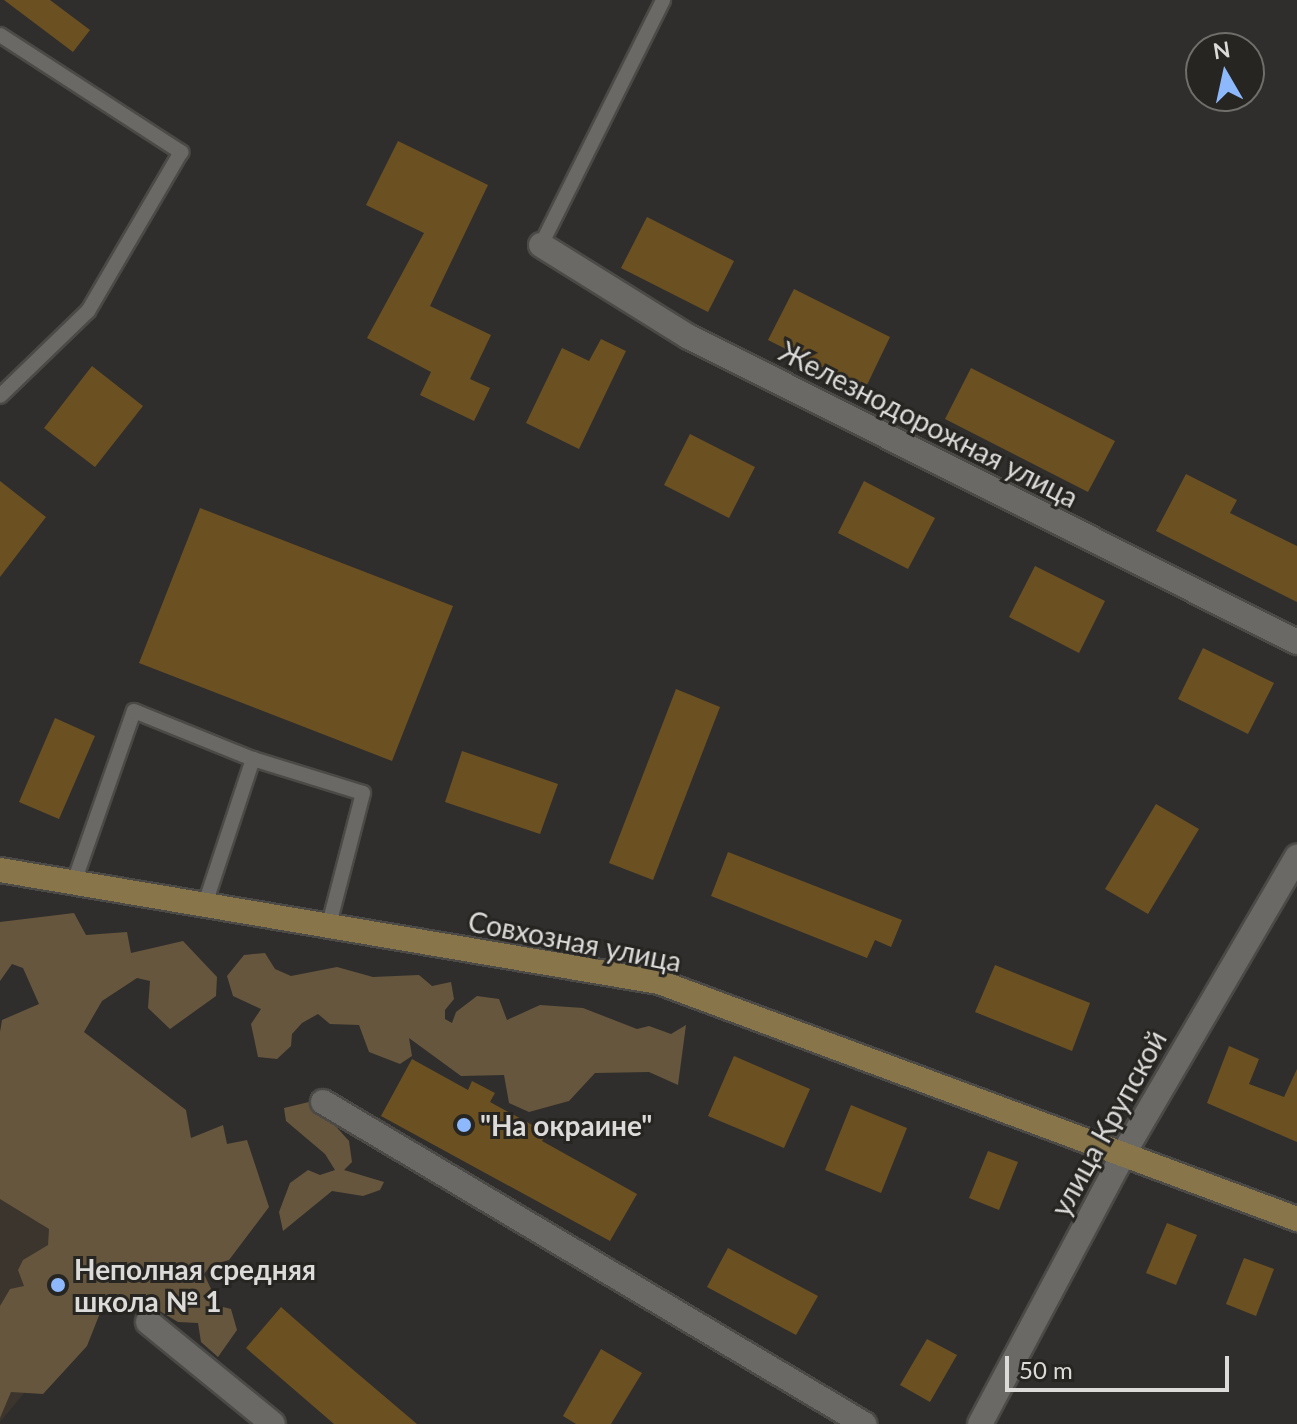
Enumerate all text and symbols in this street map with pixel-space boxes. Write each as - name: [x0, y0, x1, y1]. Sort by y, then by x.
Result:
- north arrow: [1185, 32, 1265, 112]
- text: N: [1211, 35, 1232, 64]
- street label: Железнодорожная улица: [774, 334, 1084, 514]
- street label: Совхозная улица: [466, 904, 684, 978]
- street label: улица Крупской: [1043, 1024, 1173, 1222]
- place label: "На окраине": [480, 1108, 652, 1142]
- marker: "На окраине": [455, 1116, 473, 1134]
- place label: Неполная средняя школа № 1: [74, 1252, 316, 1318]
- marker: Неполная средняя школа № 1: [49, 1276, 67, 1294]
- scale bar: [1009, 1340, 1233, 1390]
- text: 50 m: [1019, 1355, 1073, 1384]

